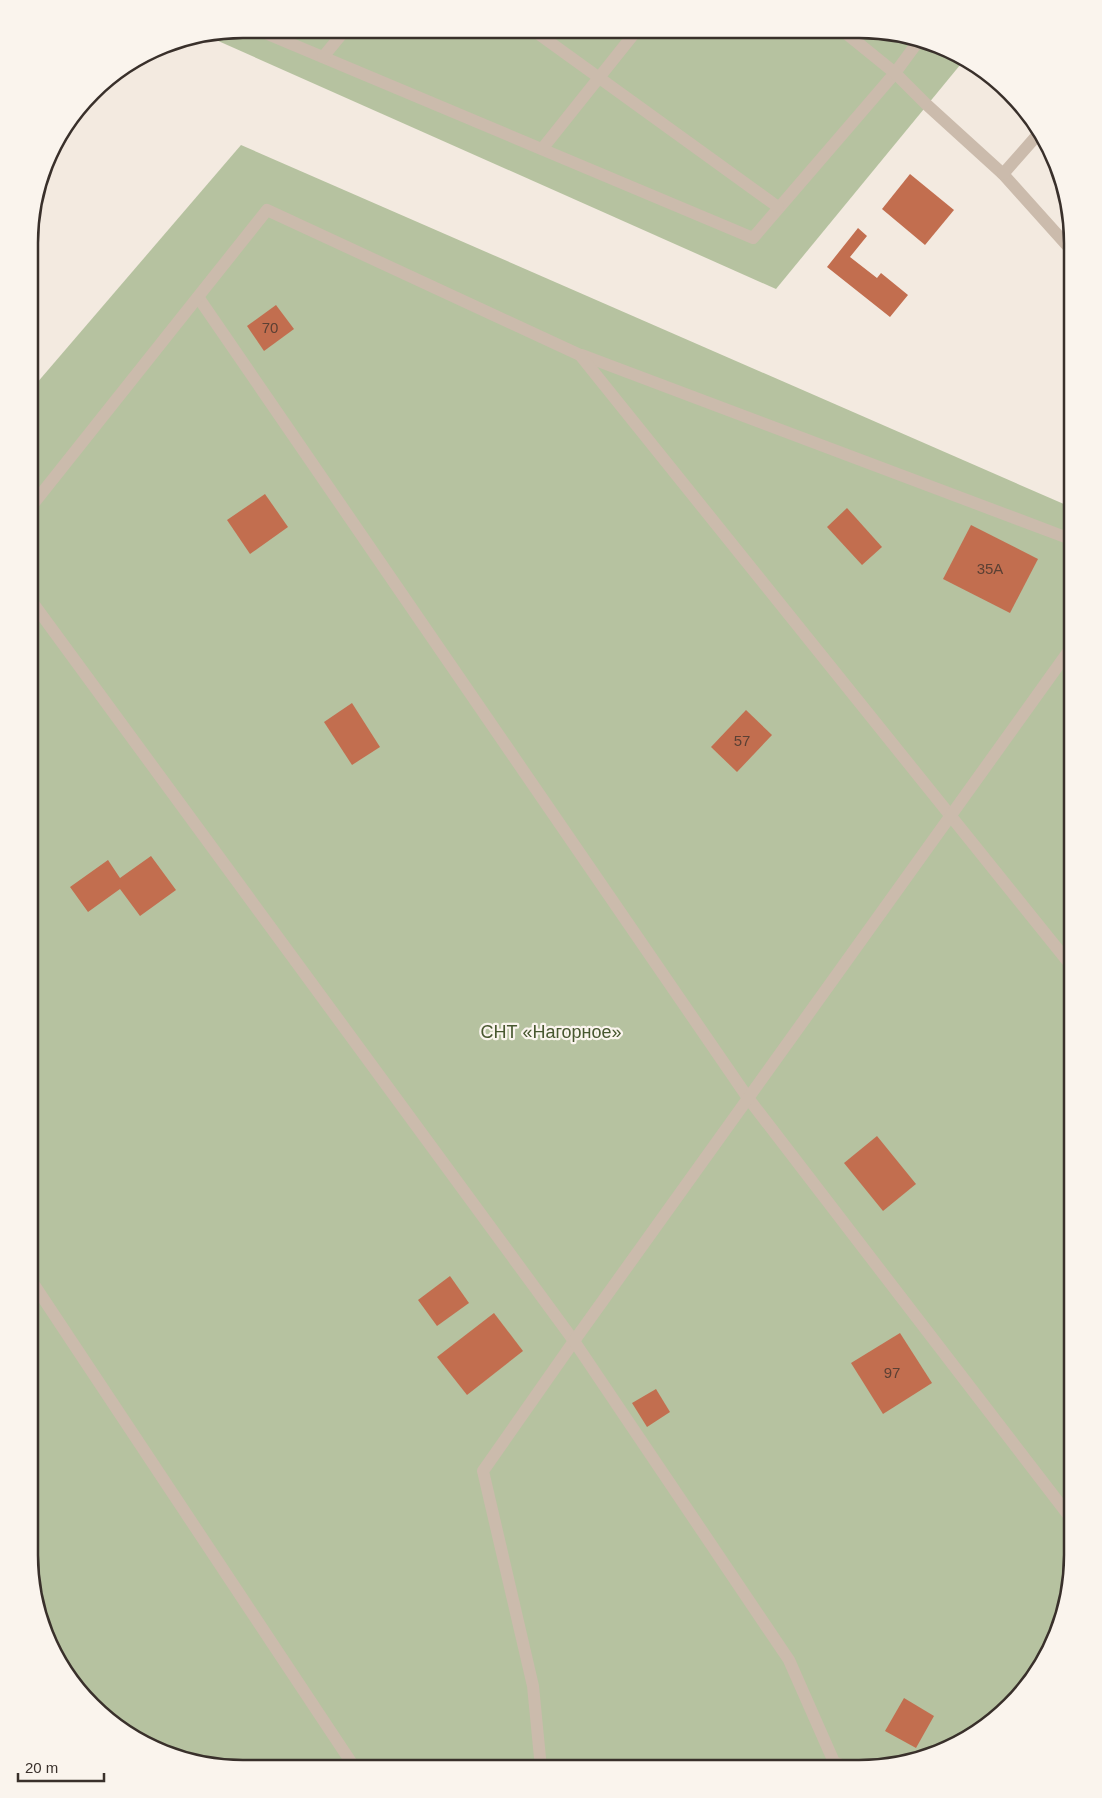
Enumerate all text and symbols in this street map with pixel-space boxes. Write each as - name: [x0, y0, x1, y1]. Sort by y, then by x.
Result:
- house number: 70: [262, 319, 278, 336]
- house number: 35А: [977, 560, 1003, 577]
- house number: 57: [734, 732, 750, 749]
- park label: СНТ «Нагорное»: [480, 1022, 622, 1042]
- house number: 97: [884, 1364, 900, 1381]
- scale bar: [18, 1750, 104, 1782]
- text: 20 m: [25, 1759, 58, 1776]

